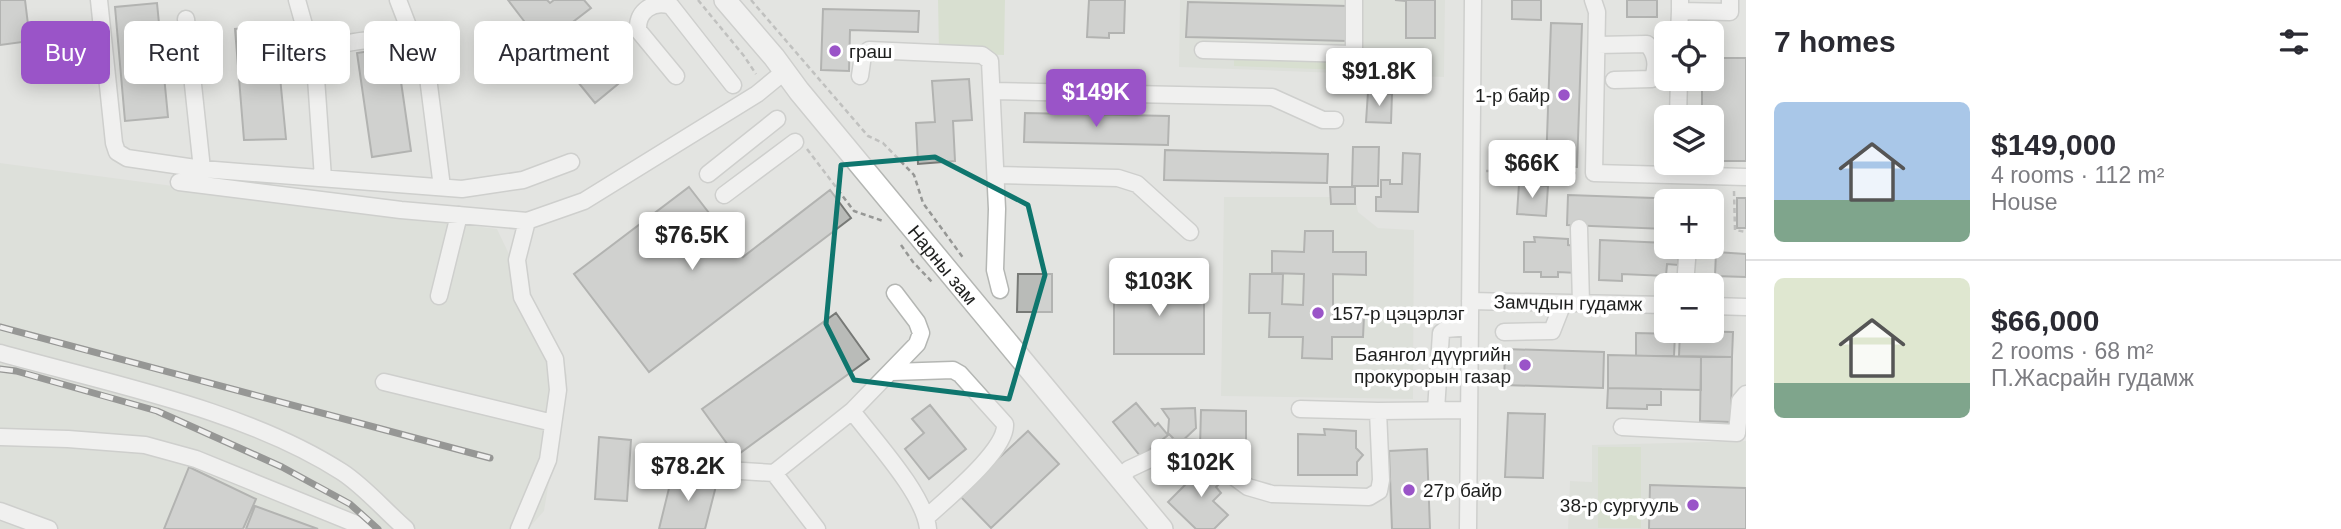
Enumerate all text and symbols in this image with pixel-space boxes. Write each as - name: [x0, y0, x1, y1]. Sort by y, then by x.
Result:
- chip: Buy: [21, 21, 110, 84]
- chip: Rent: [124, 21, 223, 84]
- chip: Filters: [237, 21, 350, 84]
- chip: New: [364, 21, 460, 84]
- chip: Apartment: [474, 21, 633, 84]
- map controls: [1654, 21, 1724, 343]
- button: locate: [1654, 21, 1724, 91]
- icon: filters: [2275, 23, 2313, 61]
- text: 7 homes: [1774, 25, 1896, 58]
- place label: граш: [849, 41, 892, 62]
- marker: граш: [827, 43, 843, 59]
- pin: $91.8K: [1322, 48, 1436, 108]
- text: $91.8K: [1342, 58, 1416, 84]
- pin: $149K: [1047, 69, 1145, 129]
- text: $149K: [1062, 79, 1130, 105]
- place label: 1-р байр: [1475, 85, 1550, 106]
- marker: 1-р байр: [1556, 87, 1572, 103]
- button: layers: [1654, 105, 1724, 175]
- text: $149,000: [1991, 128, 2116, 161]
- icon: home: [1830, 130, 1914, 214]
- pin: $66K: [1491, 140, 1573, 200]
- text: $66K: [1505, 150, 1559, 176]
- text: 4 rooms · 112 m²: [1991, 162, 2164, 188]
- button: +: [1654, 189, 1724, 259]
- text: House: [1991, 189, 2057, 215]
- pin: $76.5K: [635, 212, 749, 272]
- street label: Нарны зам: [904, 221, 982, 309]
- text: $76.5K: [655, 222, 729, 248]
- pin: $103K: [1110, 258, 1208, 318]
- text: $103K: [1125, 268, 1193, 294]
- button: −: [1654, 273, 1724, 343]
- street label: Замчдын гудамж: [1493, 291, 1643, 315]
- place label: 157-р цэцэрлэг: [1332, 303, 1465, 324]
- text: $66,000: [1991, 304, 2099, 337]
- marker: 157-р цэцэрлэг: [1310, 305, 1326, 321]
- icon: home: [1830, 306, 1914, 390]
- text: 2 rooms · 68 m²: [1991, 338, 2153, 364]
- place label: Баянгол дүүргийн прокурорын газар: [1354, 344, 1511, 387]
- marker: Баянгол дүүргийн прокурорын газар: [1517, 357, 1533, 373]
- text: П.Жасрайн гудамж: [1991, 365, 2194, 391]
- pin: $102K: [1152, 440, 1250, 499]
- pin: $78.2K: [631, 444, 745, 503]
- text: $102K: [1167, 449, 1235, 475]
- text: $78.2K: [651, 453, 725, 479]
- place label: 27р байр: [1423, 480, 1502, 501]
- marker: 27р байр: [1401, 482, 1417, 498]
- place label: 38-р сургууль: [1560, 495, 1679, 516]
- marker: 38-р сургууль: [1685, 497, 1701, 513]

